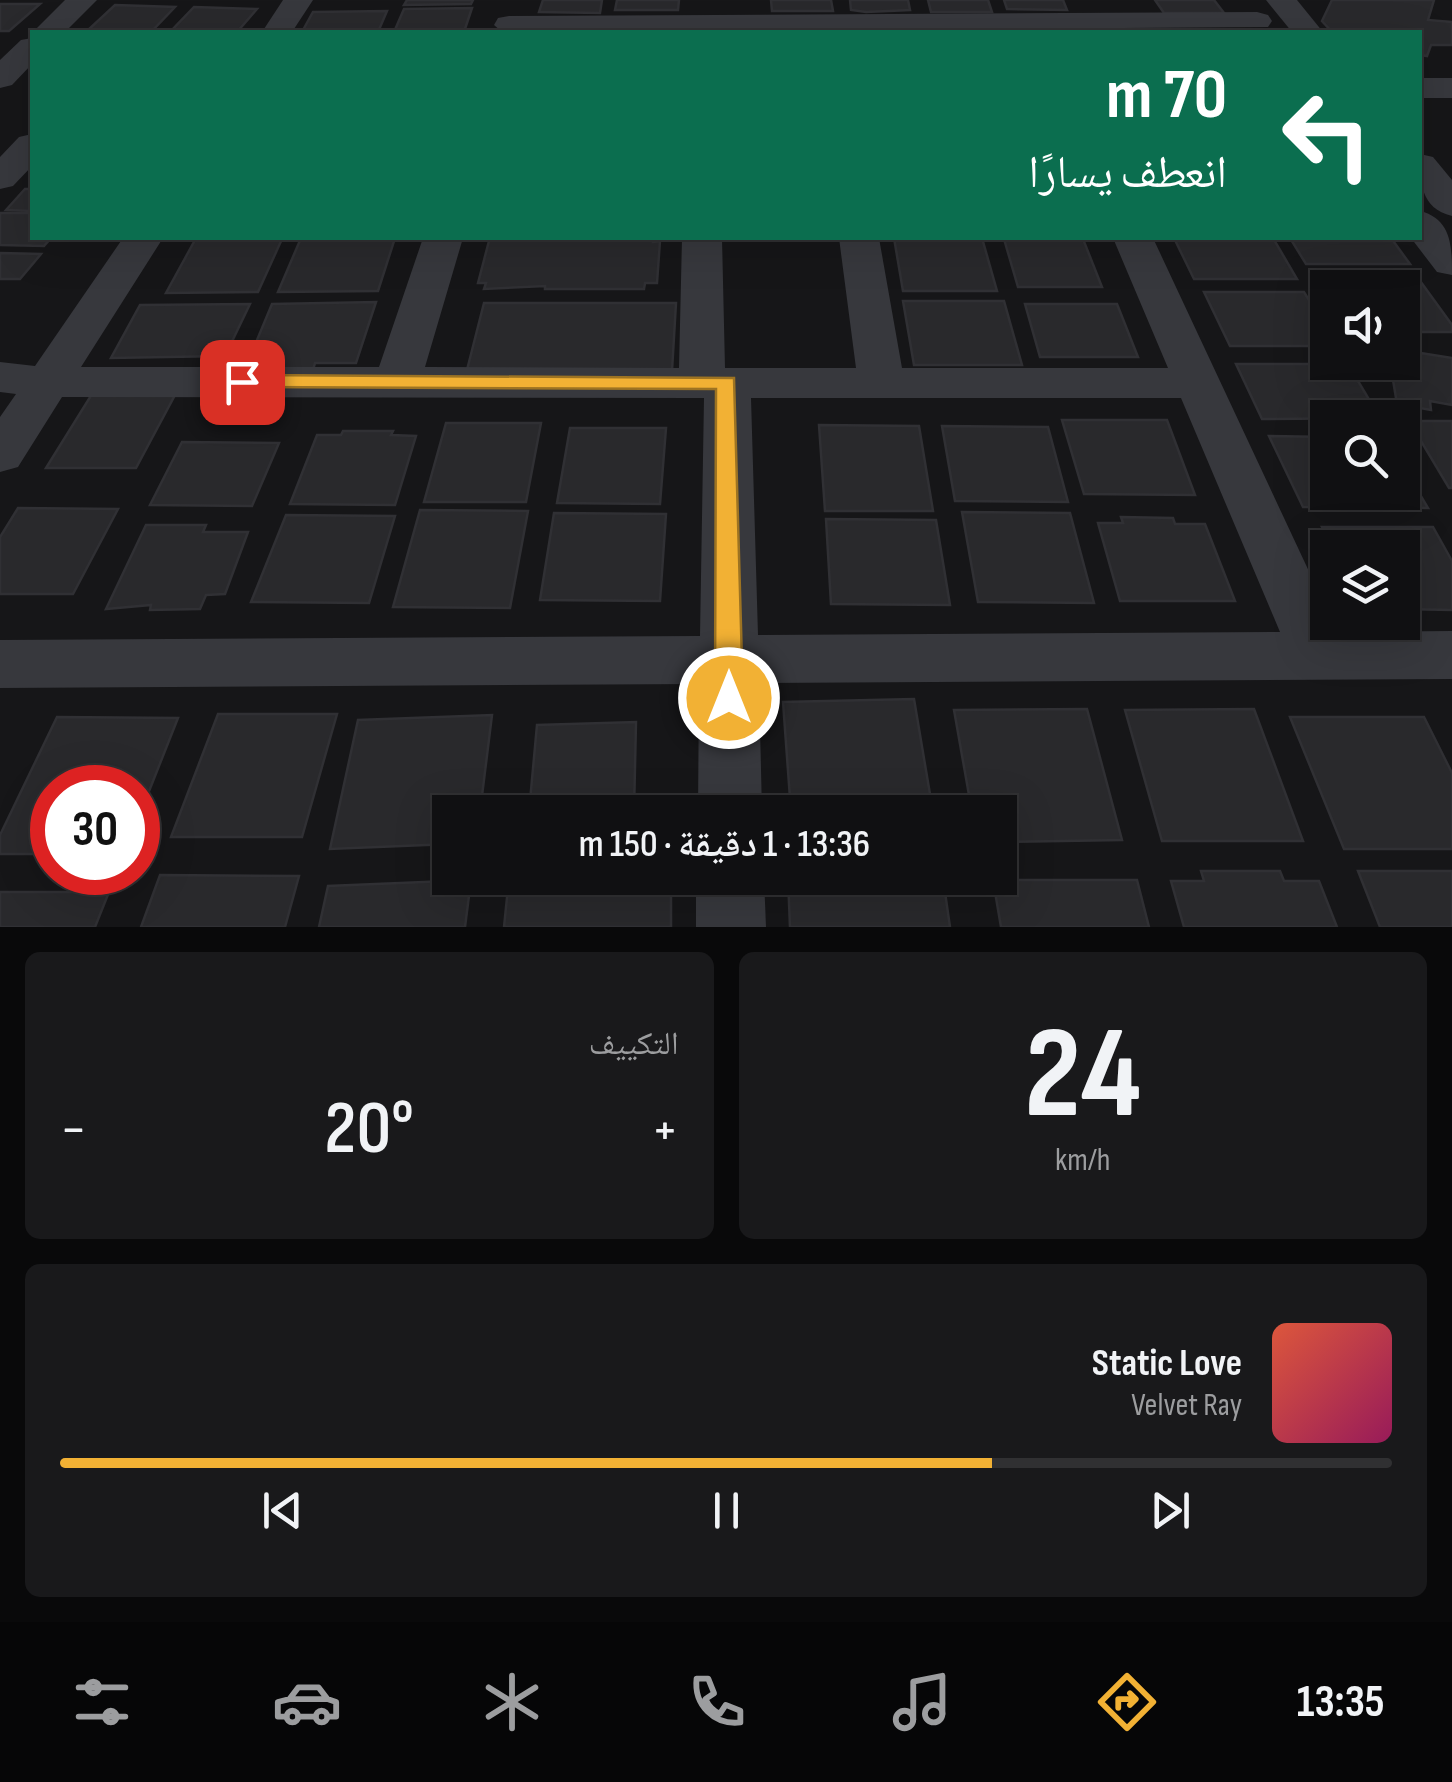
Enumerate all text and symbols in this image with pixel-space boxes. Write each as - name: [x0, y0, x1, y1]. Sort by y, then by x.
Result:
- text: 70 m: [1106, 54, 1227, 138]
- icon: left: [1262, 70, 1392, 200]
- text: انعطف يسارًا: [1028, 146, 1227, 201]
- map controls: [1310, 270, 1420, 640]
- button: sound: [1310, 270, 1420, 380]
- pin: [200, 340, 285, 425]
- icon: arrive: [215, 355, 270, 410]
- button: search: [1310, 400, 1420, 510]
- button: layers: [1310, 530, 1420, 640]
- position arrow: [677, 646, 781, 750]
- speed limit sign: 30: [30, 765, 160, 895]
- text: 13:36 · 1 دقيقة · 150 m: [579, 822, 870, 867]
- text: 24: [1024, 998, 1141, 1154]
- text: التكييف: [589, 1025, 679, 1064]
- text: 20°: [324, 1084, 414, 1175]
- text: −: [60, 1097, 87, 1164]
- text: +: [652, 1097, 679, 1164]
- text: km/h: [1055, 1141, 1110, 1180]
- text: Static Love: [1092, 1341, 1242, 1386]
- text: Velvet Ray: [1131, 1386, 1242, 1425]
- icon: previous: [255, 1483, 310, 1538]
- icon: pause: [699, 1483, 754, 1538]
- icon: next: [1143, 1483, 1198, 1538]
- icon: filters: [67, 1667, 137, 1737]
- icon: car: [272, 1667, 342, 1737]
- icon: climate: [477, 1667, 547, 1737]
- icon: phone: [682, 1667, 752, 1737]
- icon: music: [887, 1667, 957, 1737]
- icon: directions: [1092, 1667, 1162, 1737]
- text: 13:35: [1297, 1675, 1385, 1730]

